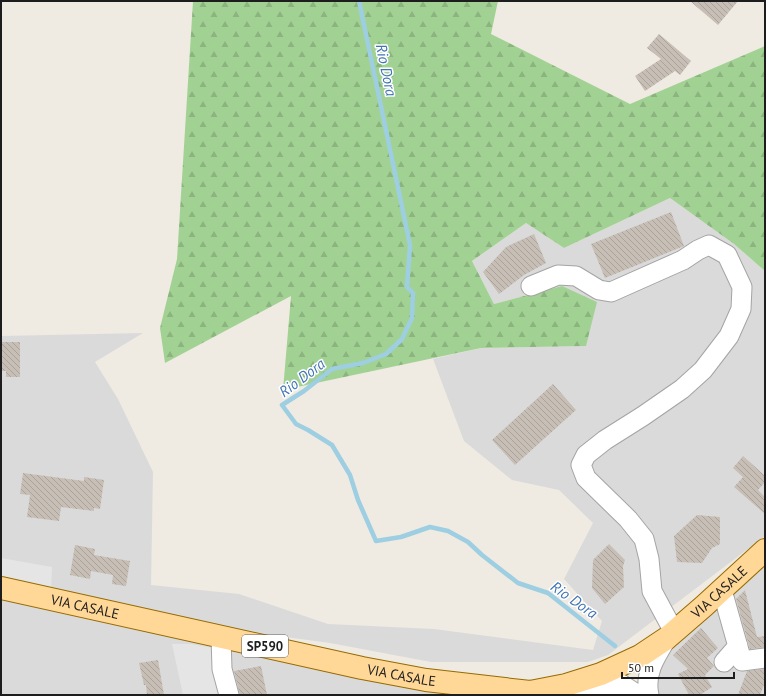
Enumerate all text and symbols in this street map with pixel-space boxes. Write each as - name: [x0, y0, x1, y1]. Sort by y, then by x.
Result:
- water label: Rio Dora: [372, 42, 401, 98]
- water label: Rio Dora: [275, 354, 329, 401]
- street label: VIA CASALE: [687, 562, 751, 623]
- water label: Rio Dora: [547, 577, 602, 623]
- street label: VIA CASALE: [48, 590, 121, 623]
- road number: SP590: [242, 635, 288, 657]
- scale bar: [622, 654, 734, 680]
- street label: VIA CASALE: [365, 660, 437, 690]
- text: 50 m: [628, 660, 654, 675]

